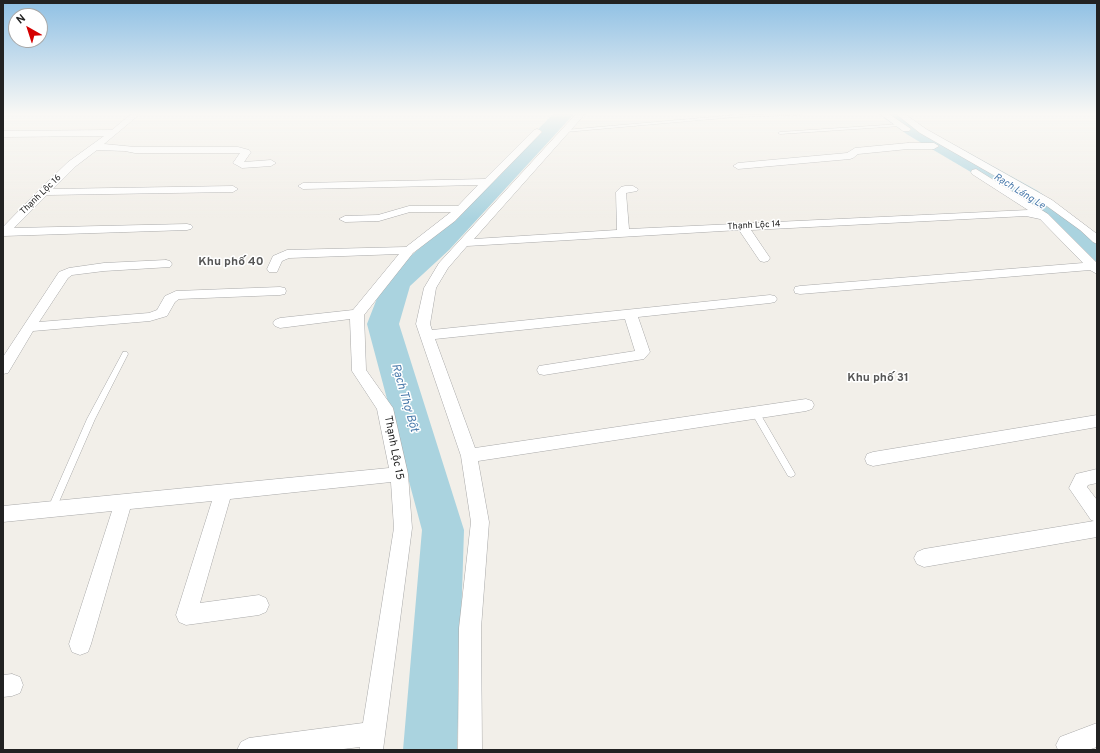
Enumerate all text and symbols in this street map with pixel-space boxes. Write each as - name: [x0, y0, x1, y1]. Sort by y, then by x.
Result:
- north arrow: [8, 8, 48, 48]
- text: N: [14, 12, 29, 27]
- water label: Rạch Láng Le: [991, 171, 1047, 213]
- street label: Thạnh Lộc 16: [18, 173, 64, 217]
- street label: Thạnh Lộc 14: [727, 219, 781, 233]
- district label: Khu phố 40: [198, 256, 264, 270]
- water label: Rạch Thợ Bột: [387, 362, 421, 434]
- district label: Khu phố 31: [847, 372, 909, 386]
- street label: Thạnh Lộc 15: [380, 415, 406, 481]

